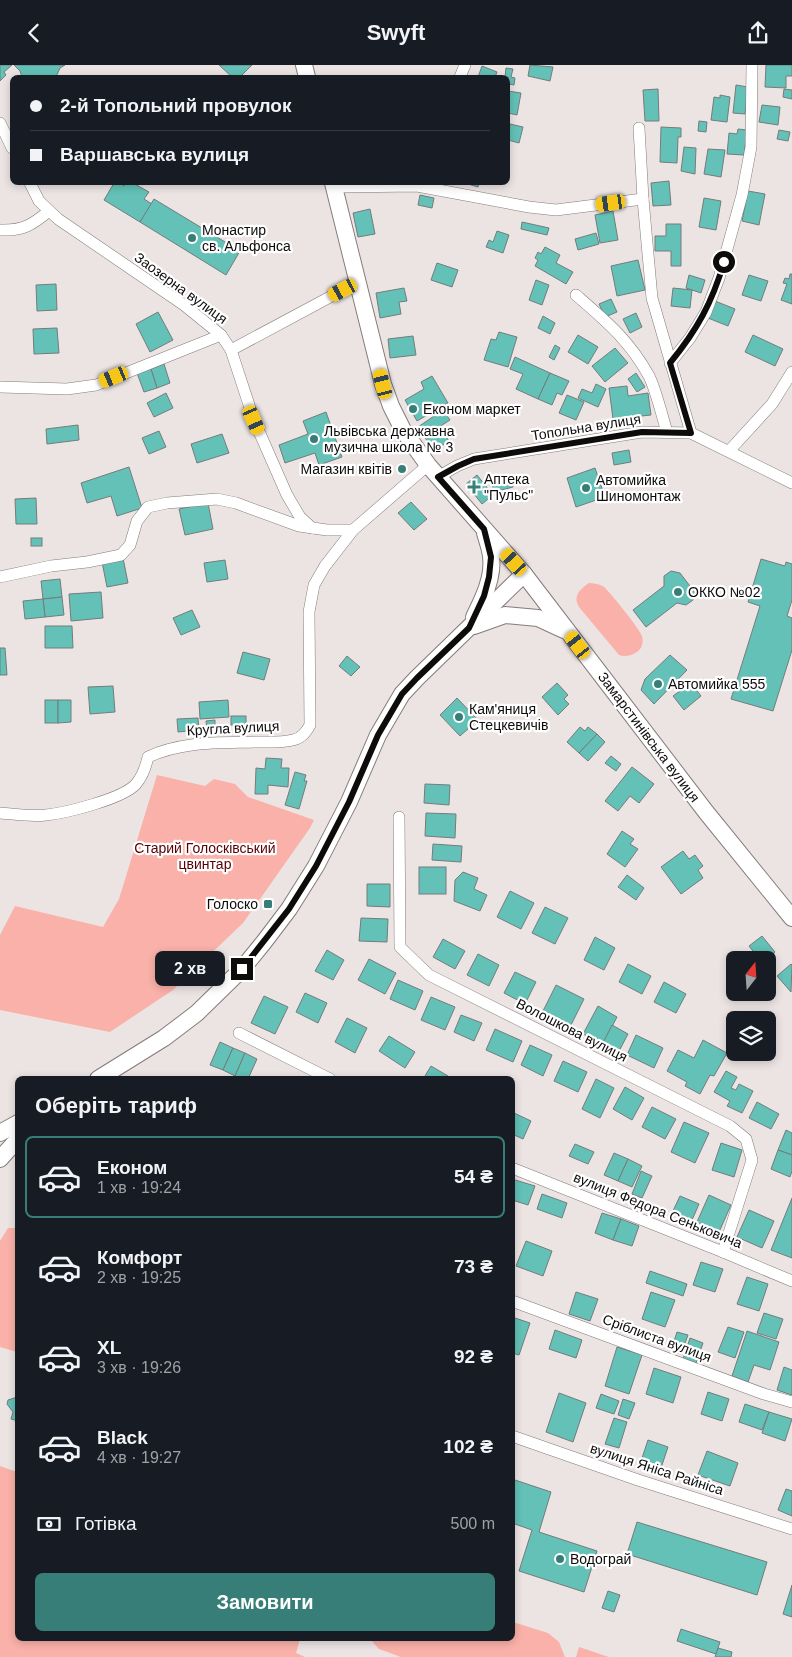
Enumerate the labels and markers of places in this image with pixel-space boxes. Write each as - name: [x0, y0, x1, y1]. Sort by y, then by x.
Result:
- place label: Монастир св. Альфонса: [202, 222, 291, 254]
- marker: Монастир св. Альфонса: [186, 232, 198, 244]
- place label: Економ маркет: [423, 401, 521, 417]
- marker: Економ маркет: [407, 403, 419, 415]
- place label: Львівська державна музична школа № 3: [324, 423, 455, 455]
- marker: Львівська державна музична школа № 3: [308, 433, 320, 445]
- place label: Магазин квітів: [300, 461, 392, 477]
- marker: Магазин квітів: [396, 463, 408, 475]
- place label: Аптека "Пульс": [484, 471, 533, 503]
- place label: Автомийка Шиномонтаж: [596, 472, 681, 504]
- marker: Аптека "Пульс": [468, 481, 480, 493]
- marker: Автомийка Шиномонтаж: [580, 482, 592, 494]
- place label: ОККО №02: [688, 584, 761, 600]
- marker: ОККО №02: [672, 586, 684, 598]
- place label: Автомийка 555: [668, 676, 765, 692]
- marker: Автомийка 555: [652, 678, 664, 690]
- place label: Кам'яниця Стецкевичів: [469, 701, 548, 733]
- marker: Кам'яниця Стецкевичів: [453, 711, 465, 723]
- place label: Голоско: [207, 896, 258, 912]
- marker: Голоско: [262, 898, 274, 910]
- place label: Водограй: [570, 1551, 631, 1567]
- marker: Водограй: [554, 1553, 566, 1565]

